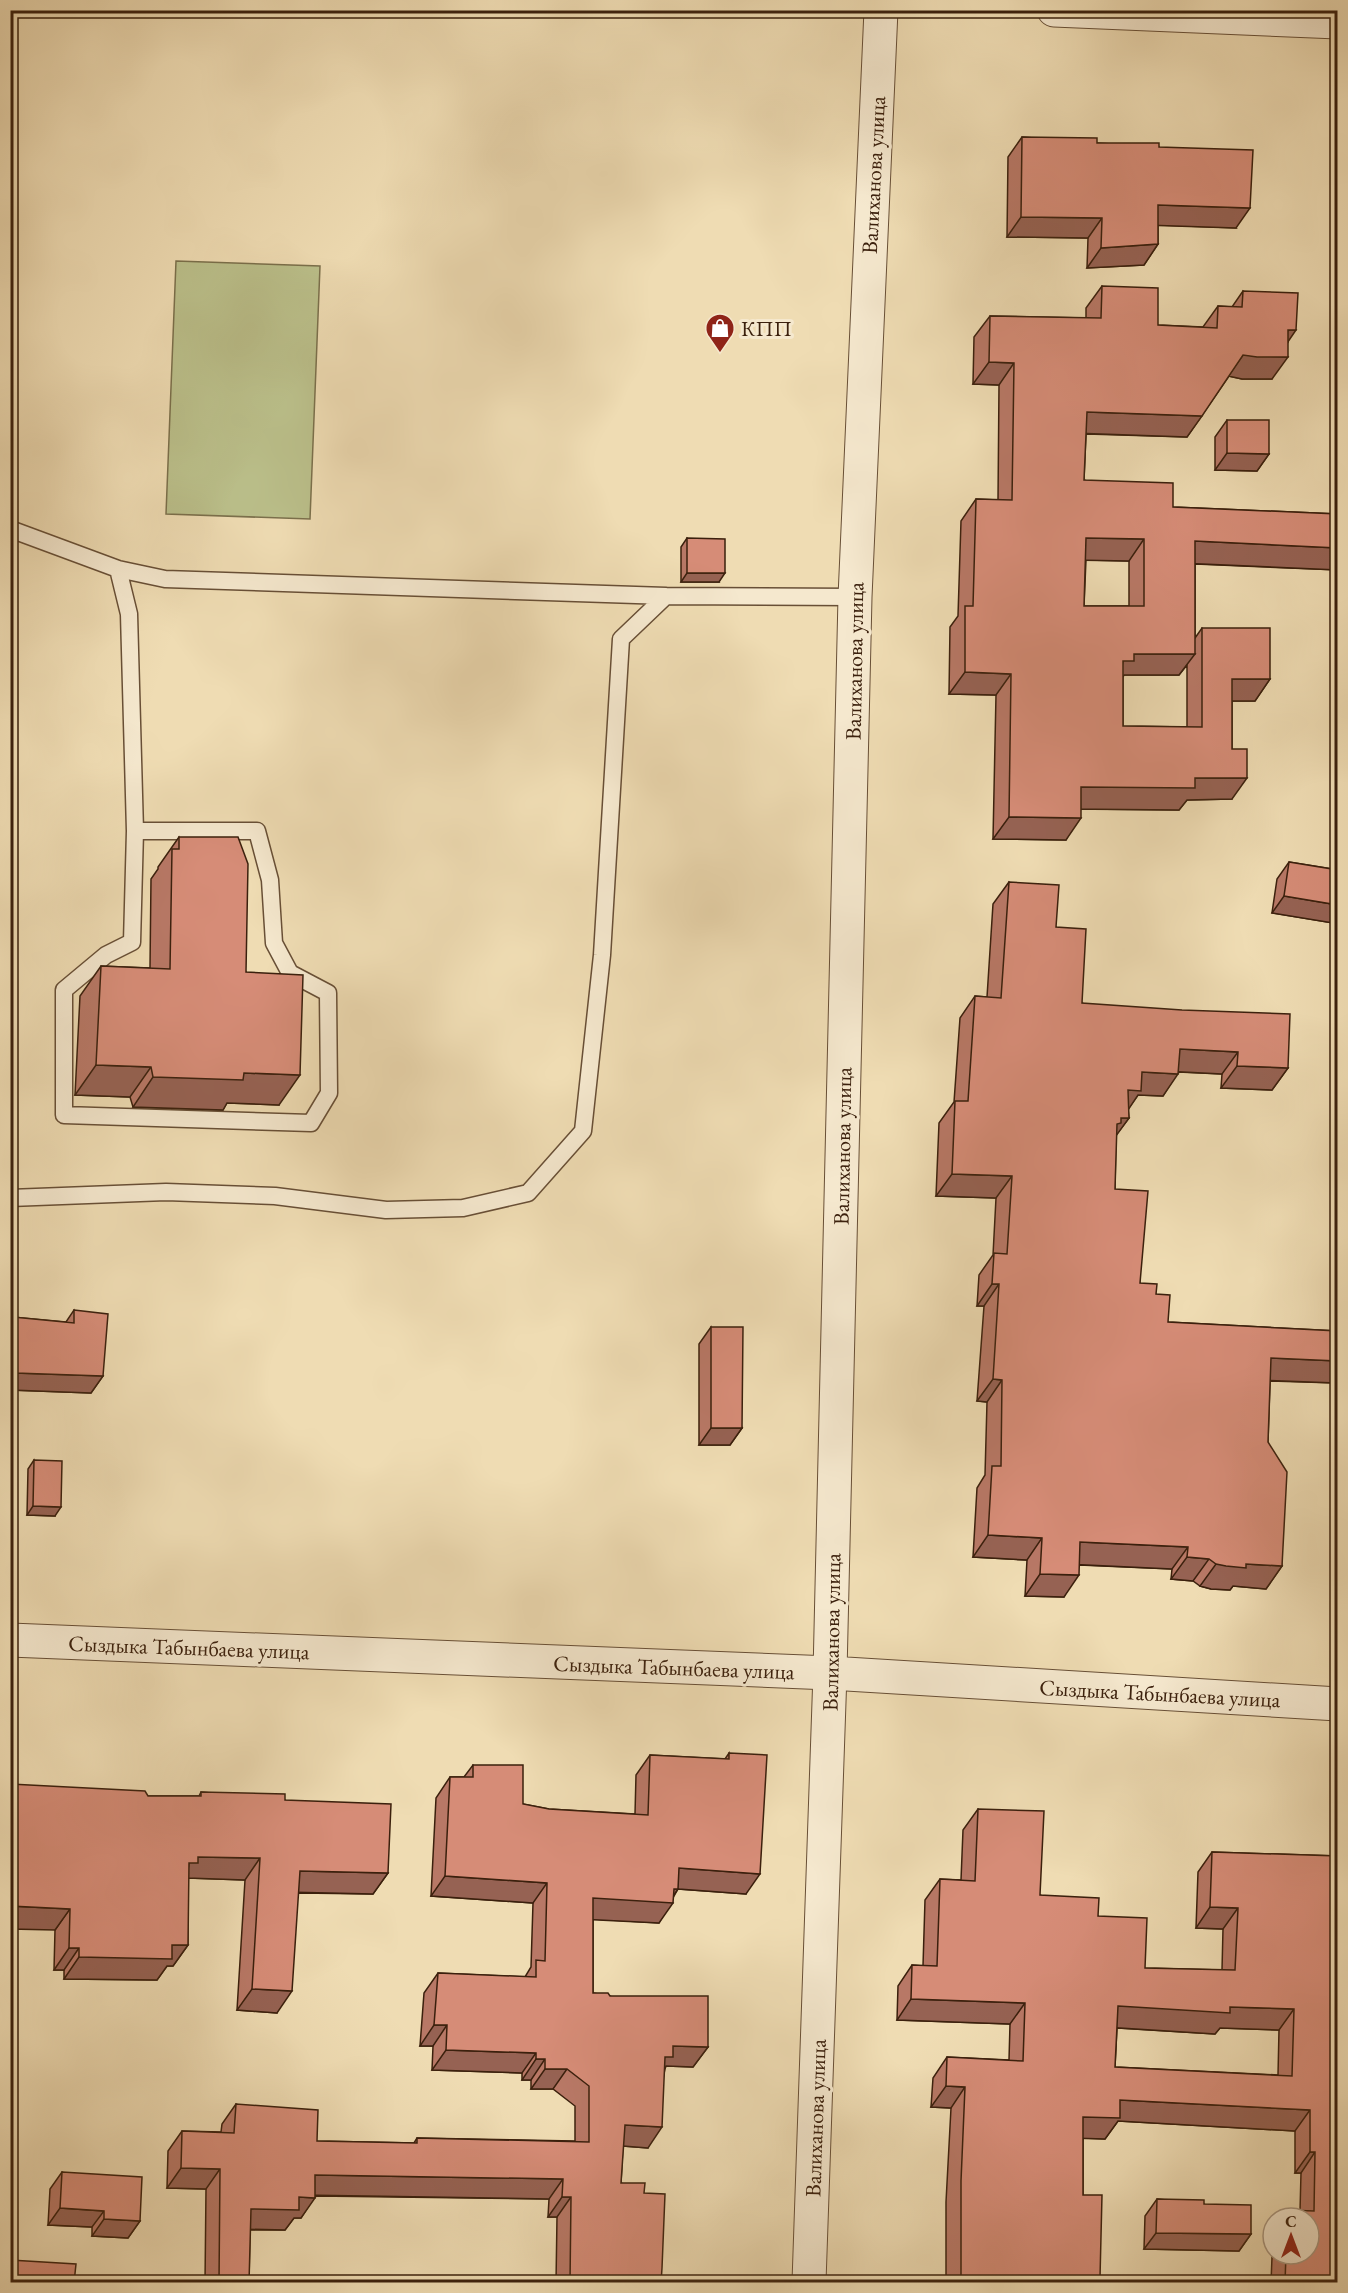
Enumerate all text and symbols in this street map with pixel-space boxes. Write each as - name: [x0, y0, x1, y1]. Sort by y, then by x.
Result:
- street label: Валиханова улица: [855, 95, 892, 255]
- shop icon: КПП: [704, 312, 736, 354]
- place label: КПП: [741, 314, 792, 343]
- street label: Валиханова улица: [839, 582, 870, 740]
- street label: Валиханова улица: [827, 1067, 858, 1225]
- street label: Валиханова улица: [816, 1553, 847, 1711]
- street label: Сыздыка Табынбаева улица: [68, 1629, 310, 1666]
- street label: Сыздыка Табынбаева улица: [553, 1649, 795, 1686]
- street label: Сыздыка Табынбаева улица: [1039, 1673, 1281, 1714]
- street label: Валиханова улица: [798, 2038, 833, 2197]
- north arrow: [1261, 2206, 1321, 2266]
- text: С: [1285, 2211, 1297, 2232]

